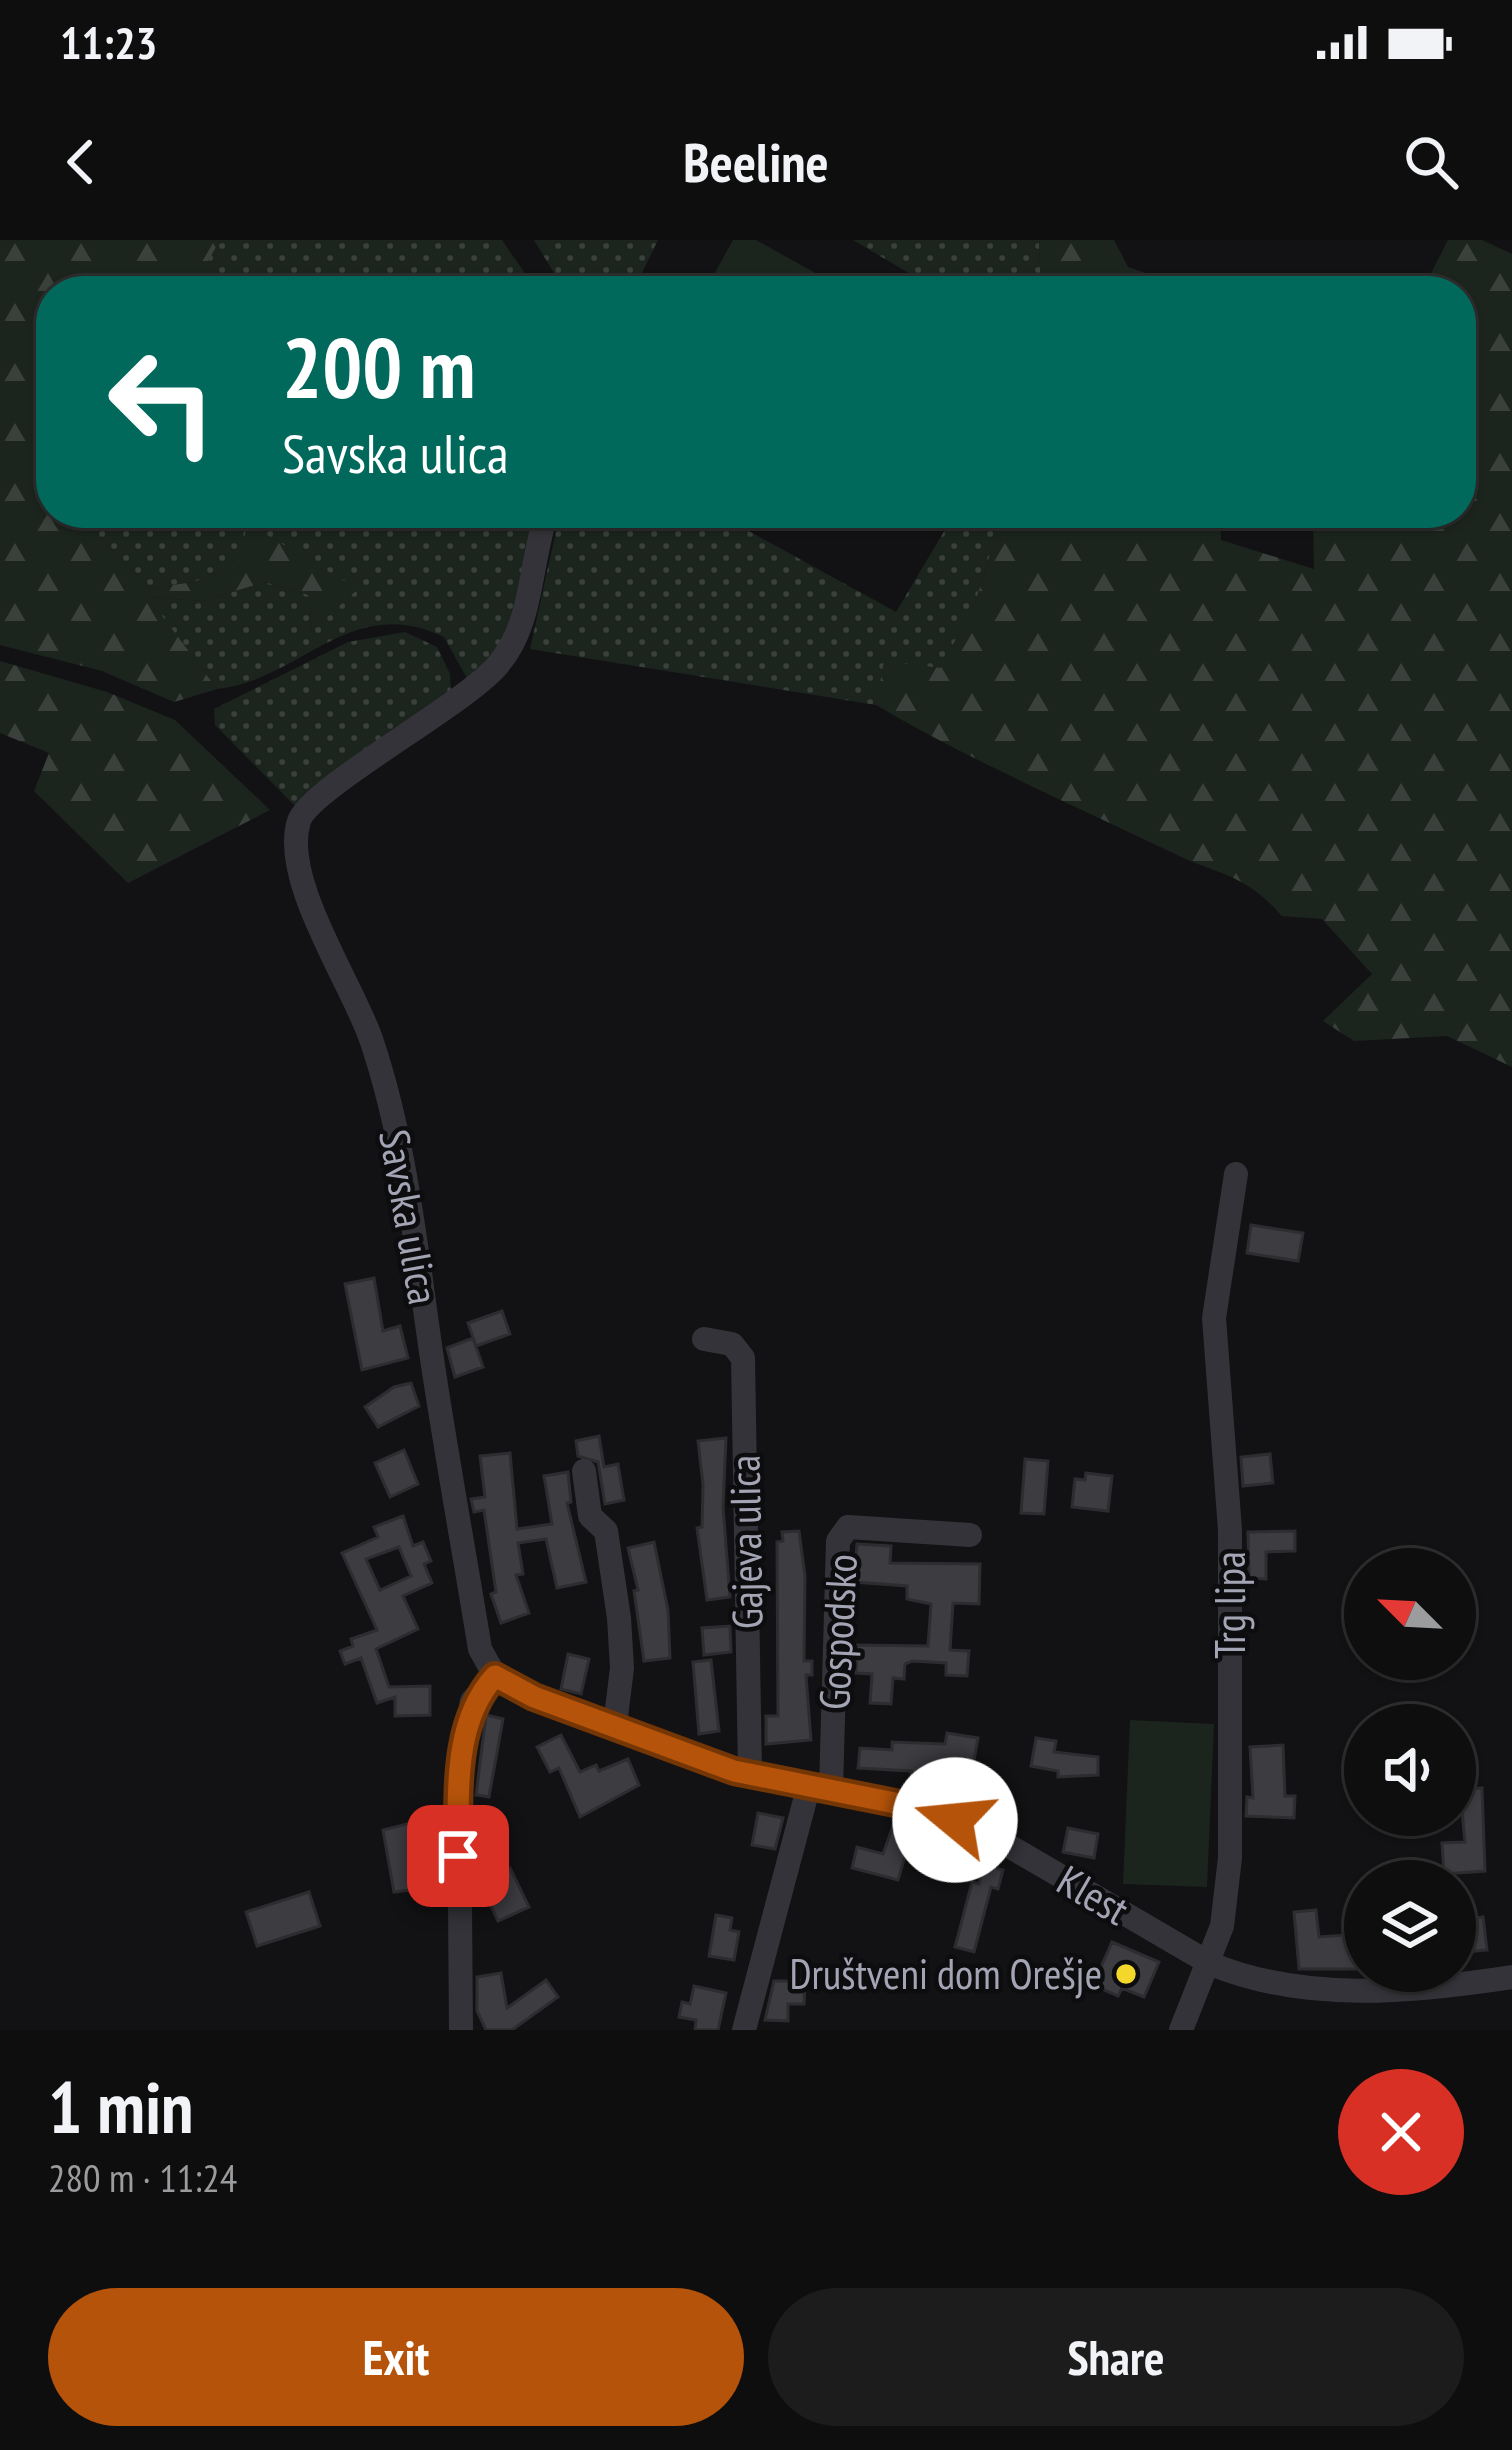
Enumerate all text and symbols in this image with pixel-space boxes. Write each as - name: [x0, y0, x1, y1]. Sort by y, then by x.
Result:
- text: 11:23: [60, 13, 157, 71]
- text: Beeline: [683, 127, 829, 197]
- icon: back: [48, 129, 114, 195]
- icon: search: [1398, 129, 1464, 195]
- text: 200 m: [282, 312, 475, 421]
- icon: left: [84, 324, 240, 480]
- text: Savska ulica: [282, 418, 508, 488]
- street label: Savska ulica: [367, 1125, 452, 1308]
- street label: Gajeva ulica: [716, 1455, 775, 1629]
- north arrow: [1344, 1548, 1476, 1680]
- map controls: [1344, 1548, 1476, 1992]
- street label: Trg lipa: [1202, 1551, 1257, 1659]
- street label: Gospodsko: [806, 1553, 869, 1711]
- button: sound: [1344, 1704, 1476, 1836]
- position arrow: [892, 1757, 1018, 1883]
- pin: [407, 1805, 509, 1907]
- icon: arrive: [425, 1823, 491, 1889]
- street label: Klest: [1048, 1852, 1139, 1937]
- button: layers: [1344, 1860, 1476, 1992]
- place label: Društveni dom Orešje: [790, 1946, 1102, 2001]
- marker: Društveni dom Orešje: [1113, 1961, 1139, 1987]
- text: 1 min: [48, 2060, 193, 2153]
- button: close: [1338, 2069, 1464, 2195]
- text: 280 m · 11:24: [48, 2152, 237, 2203]
- button: Exit: [48, 2288, 744, 2426]
- button: Share: [768, 2288, 1464, 2426]

